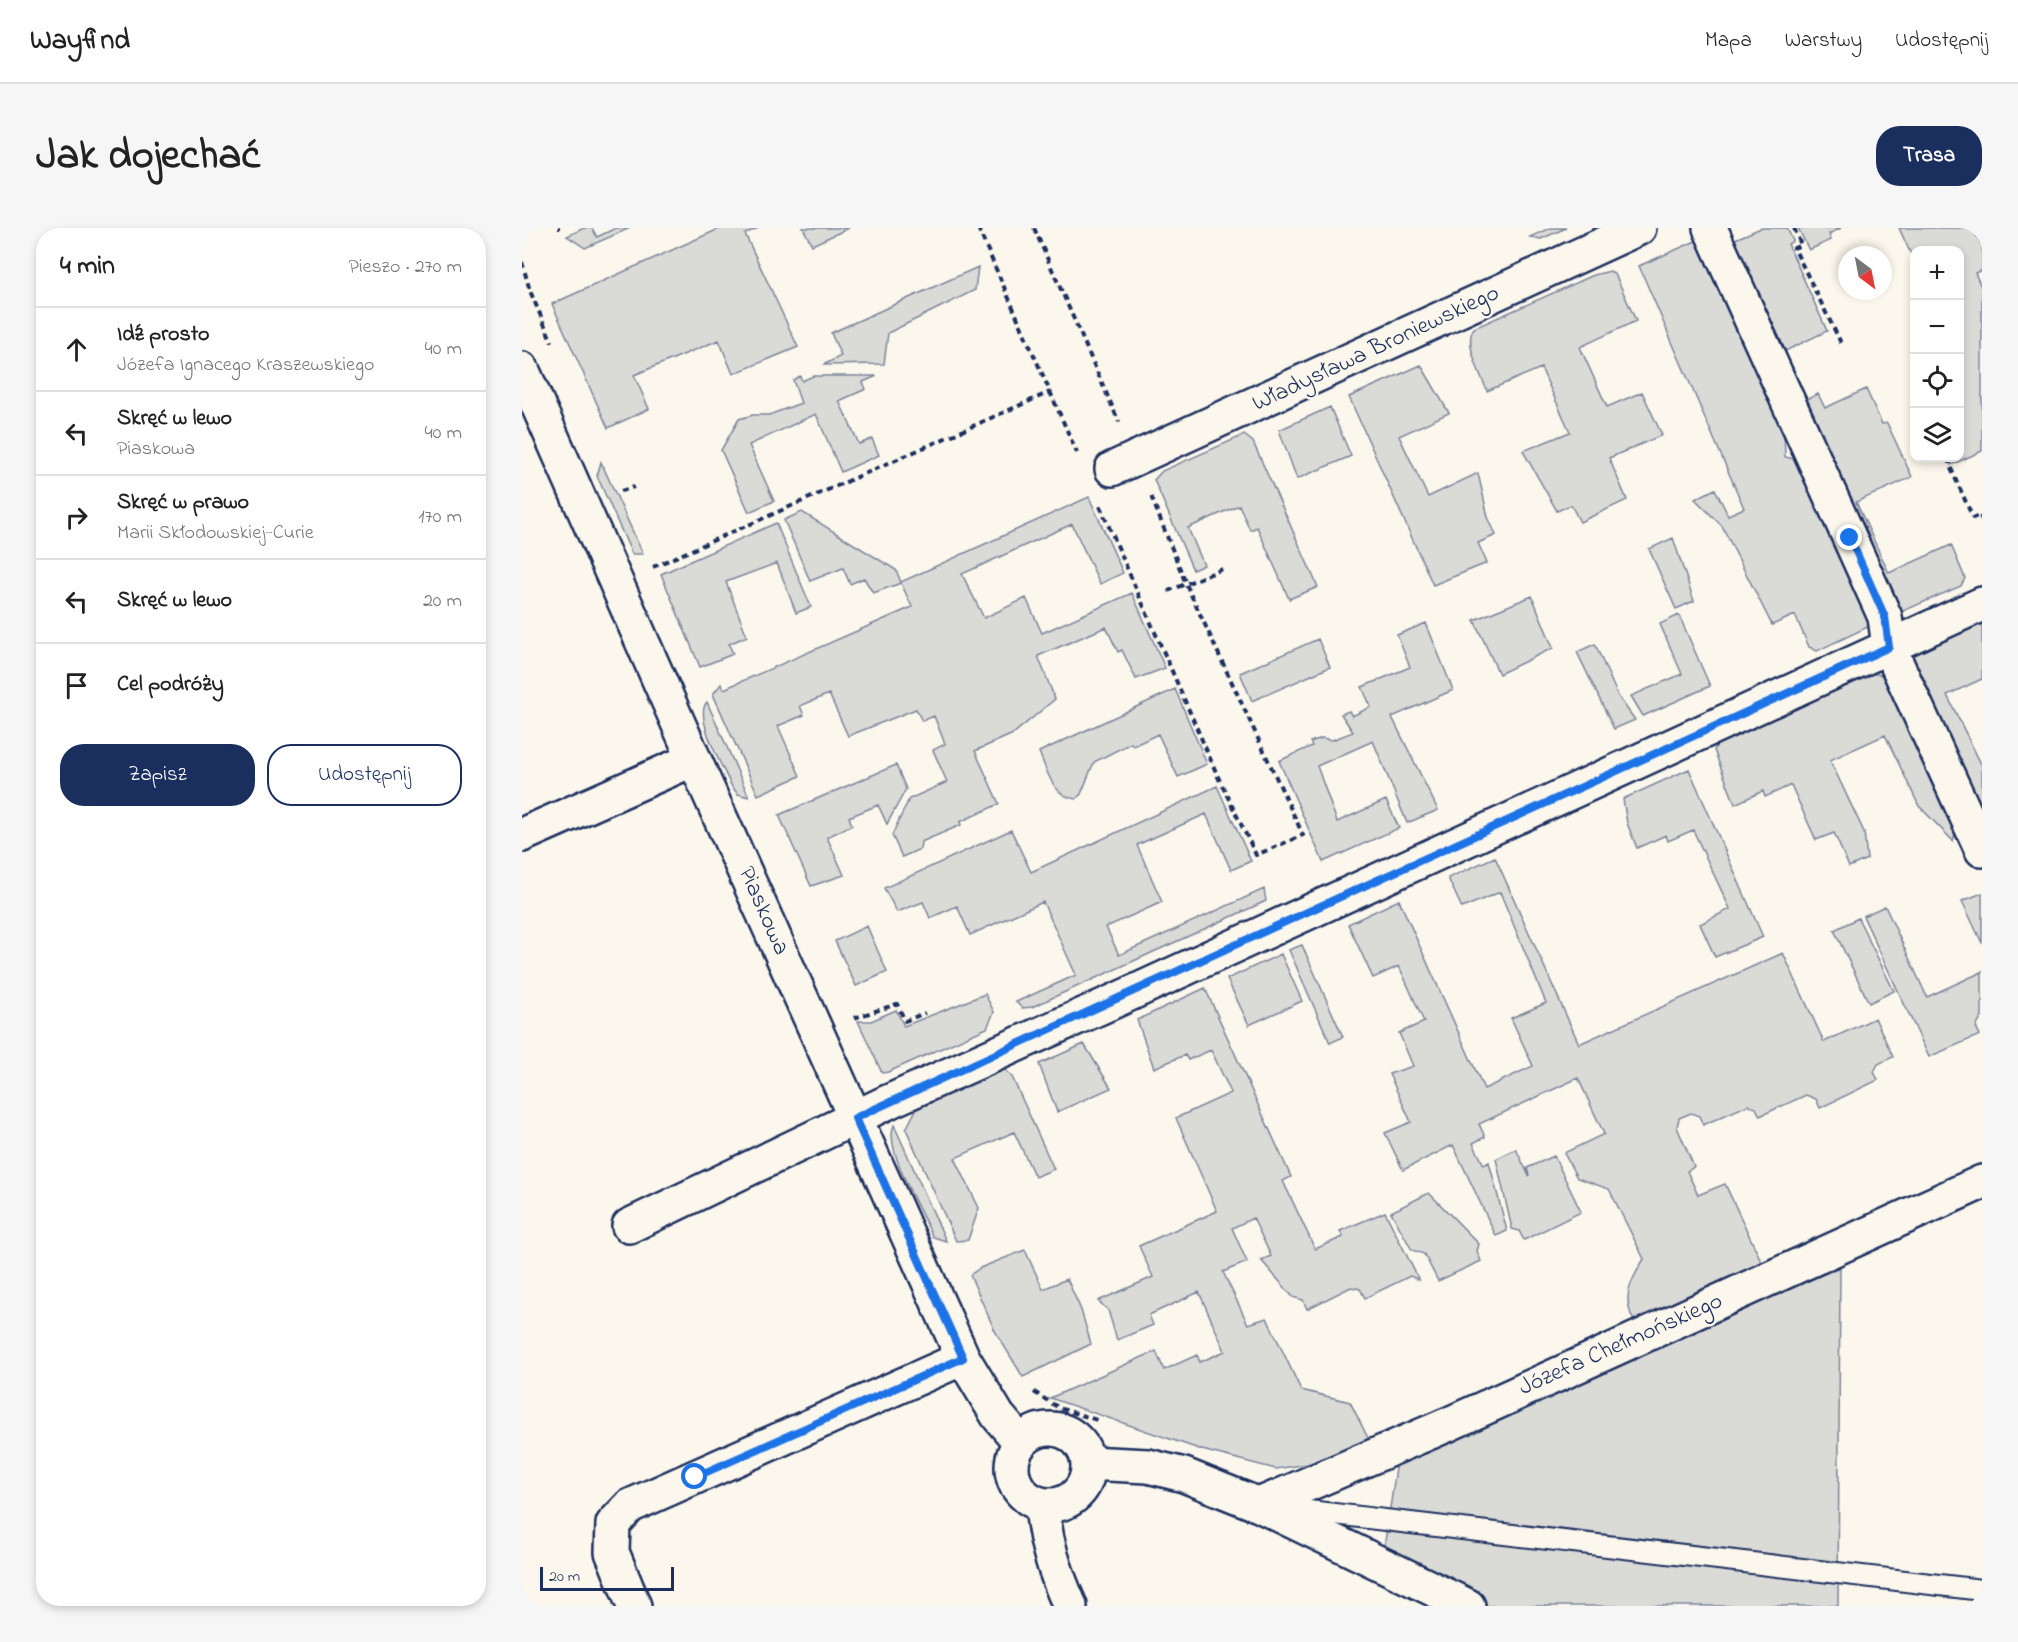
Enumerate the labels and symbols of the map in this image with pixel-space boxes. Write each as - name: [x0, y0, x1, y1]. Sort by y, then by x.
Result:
- north arrow: [1838, 246, 1892, 300]
- street label: Władysława Broniewskiego: [1247, 276, 1506, 423]
- route end: [1836, 524, 1862, 550]
- street label: Piaskowa: [728, 861, 798, 961]
- street label: Józefa Chełmońskiego: [1513, 1284, 1729, 1406]
- route start: [681, 1463, 707, 1489]
- scale bar: [540, 1564, 674, 1592]

